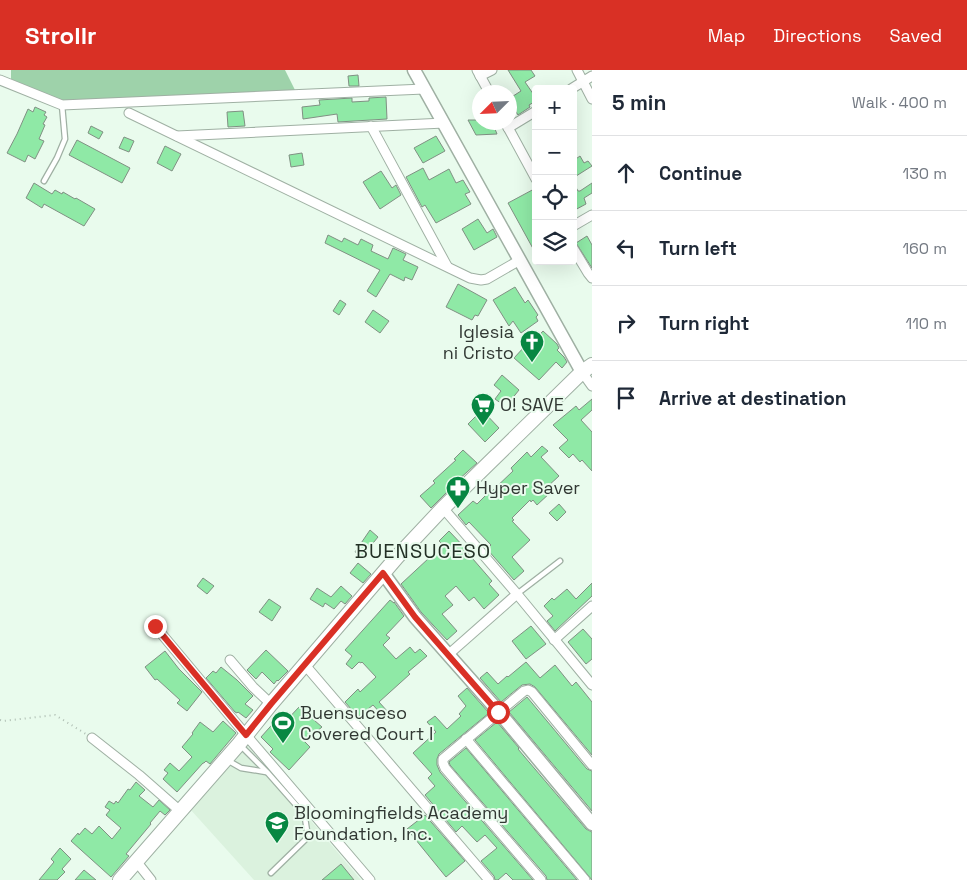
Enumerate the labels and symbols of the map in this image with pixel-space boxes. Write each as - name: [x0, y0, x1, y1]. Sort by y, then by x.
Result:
- north arrow: [472, 85, 517, 130]
- place label: Iglesia ni Cristo: [443, 320, 514, 364]
- church icon: Iglesia ni Cristo: [519, 329, 545, 363]
- supermarket icon: O! SAVE: [470, 392, 496, 426]
- place label: O! SAVE: [500, 393, 564, 416]
- pharmacy icon: Hyper Saver: [445, 475, 471, 509]
- place label: Hyper Saver: [476, 476, 580, 499]
- district label: BUENSUCESO: [355, 538, 491, 564]
- route end: [144, 615, 167, 638]
- place label: Buensuceso Covered Court I: [300, 701, 433, 745]
- route start: [487, 701, 510, 724]
- sports icon: Buensuceso Covered Court I: [270, 710, 296, 744]
- place label: Bloomingfields Academy Foundation, Inc.: [294, 801, 508, 845]
- school or university icon: Bloomingfields Academy Foundation, Inc.: [264, 810, 290, 844]

